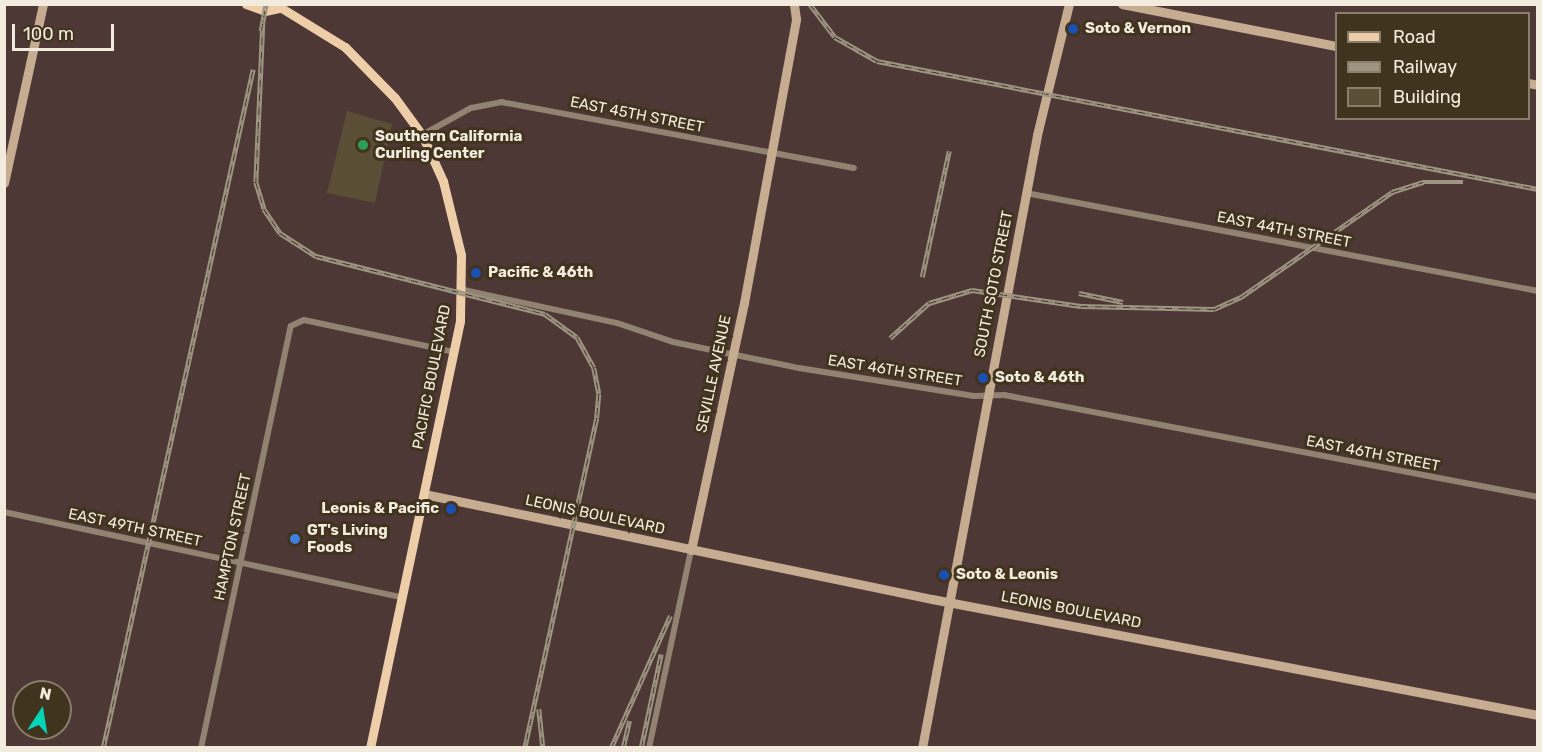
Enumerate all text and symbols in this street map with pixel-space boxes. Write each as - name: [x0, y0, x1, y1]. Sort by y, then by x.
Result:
- scale bar: [15, 12, 117, 50]
- legend: [1335, 12, 1530, 120]
- place label: Soto & Vernon: [1085, 20, 1192, 38]
- marker: Soto & Vernon: [1066, 22, 1080, 36]
- text: 100 m: [23, 23, 74, 45]
- text: Road: [1393, 26, 1436, 48]
- text: Railway: [1393, 56, 1457, 78]
- text: Building: [1393, 86, 1461, 108]
- street label: EAST 45TH STREET: [568, 93, 706, 137]
- place label: Southern California Curling Center: [375, 127, 522, 162]
- marker: Southern California Curling Center: [356, 138, 370, 152]
- street label: EAST 44TH STREET: [1215, 208, 1353, 252]
- street label: SOUTH SOTO STREET: [971, 209, 1017, 359]
- place label: Pacific & 46th: [488, 264, 593, 282]
- marker: Pacific & 46th: [469, 266, 483, 280]
- street label: PACIFIC BOULEVARD: [409, 303, 455, 451]
- street label: SEVILLE AVENUE: [693, 313, 735, 435]
- street label: EAST 46TH STREET: [826, 351, 964, 391]
- place label: Soto & 46th: [995, 369, 1085, 387]
- marker: Soto & 46th: [976, 371, 990, 385]
- street label: EAST 46TH STREET: [1305, 432, 1441, 476]
- street label: HAMPTON STREET: [211, 472, 255, 602]
- street label: LEONIS BOULEVARD: [523, 491, 667, 539]
- place label: Leonis & Pacific: [321, 500, 439, 518]
- marker: Leonis & Pacific: [444, 502, 458, 516]
- street label: EAST 49TH STREET: [66, 505, 204, 551]
- place label: GT's Living Foods: [307, 521, 388, 556]
- marker: GT's Living Foods: [288, 532, 302, 546]
- place label: Soto & Leonis: [956, 566, 1058, 584]
- marker: Soto & Leonis: [937, 568, 951, 582]
- street label: LEONIS BOULEVARD: [999, 588, 1143, 632]
- north arrow: [12, 680, 72, 740]
- text: N: [38, 683, 53, 704]

